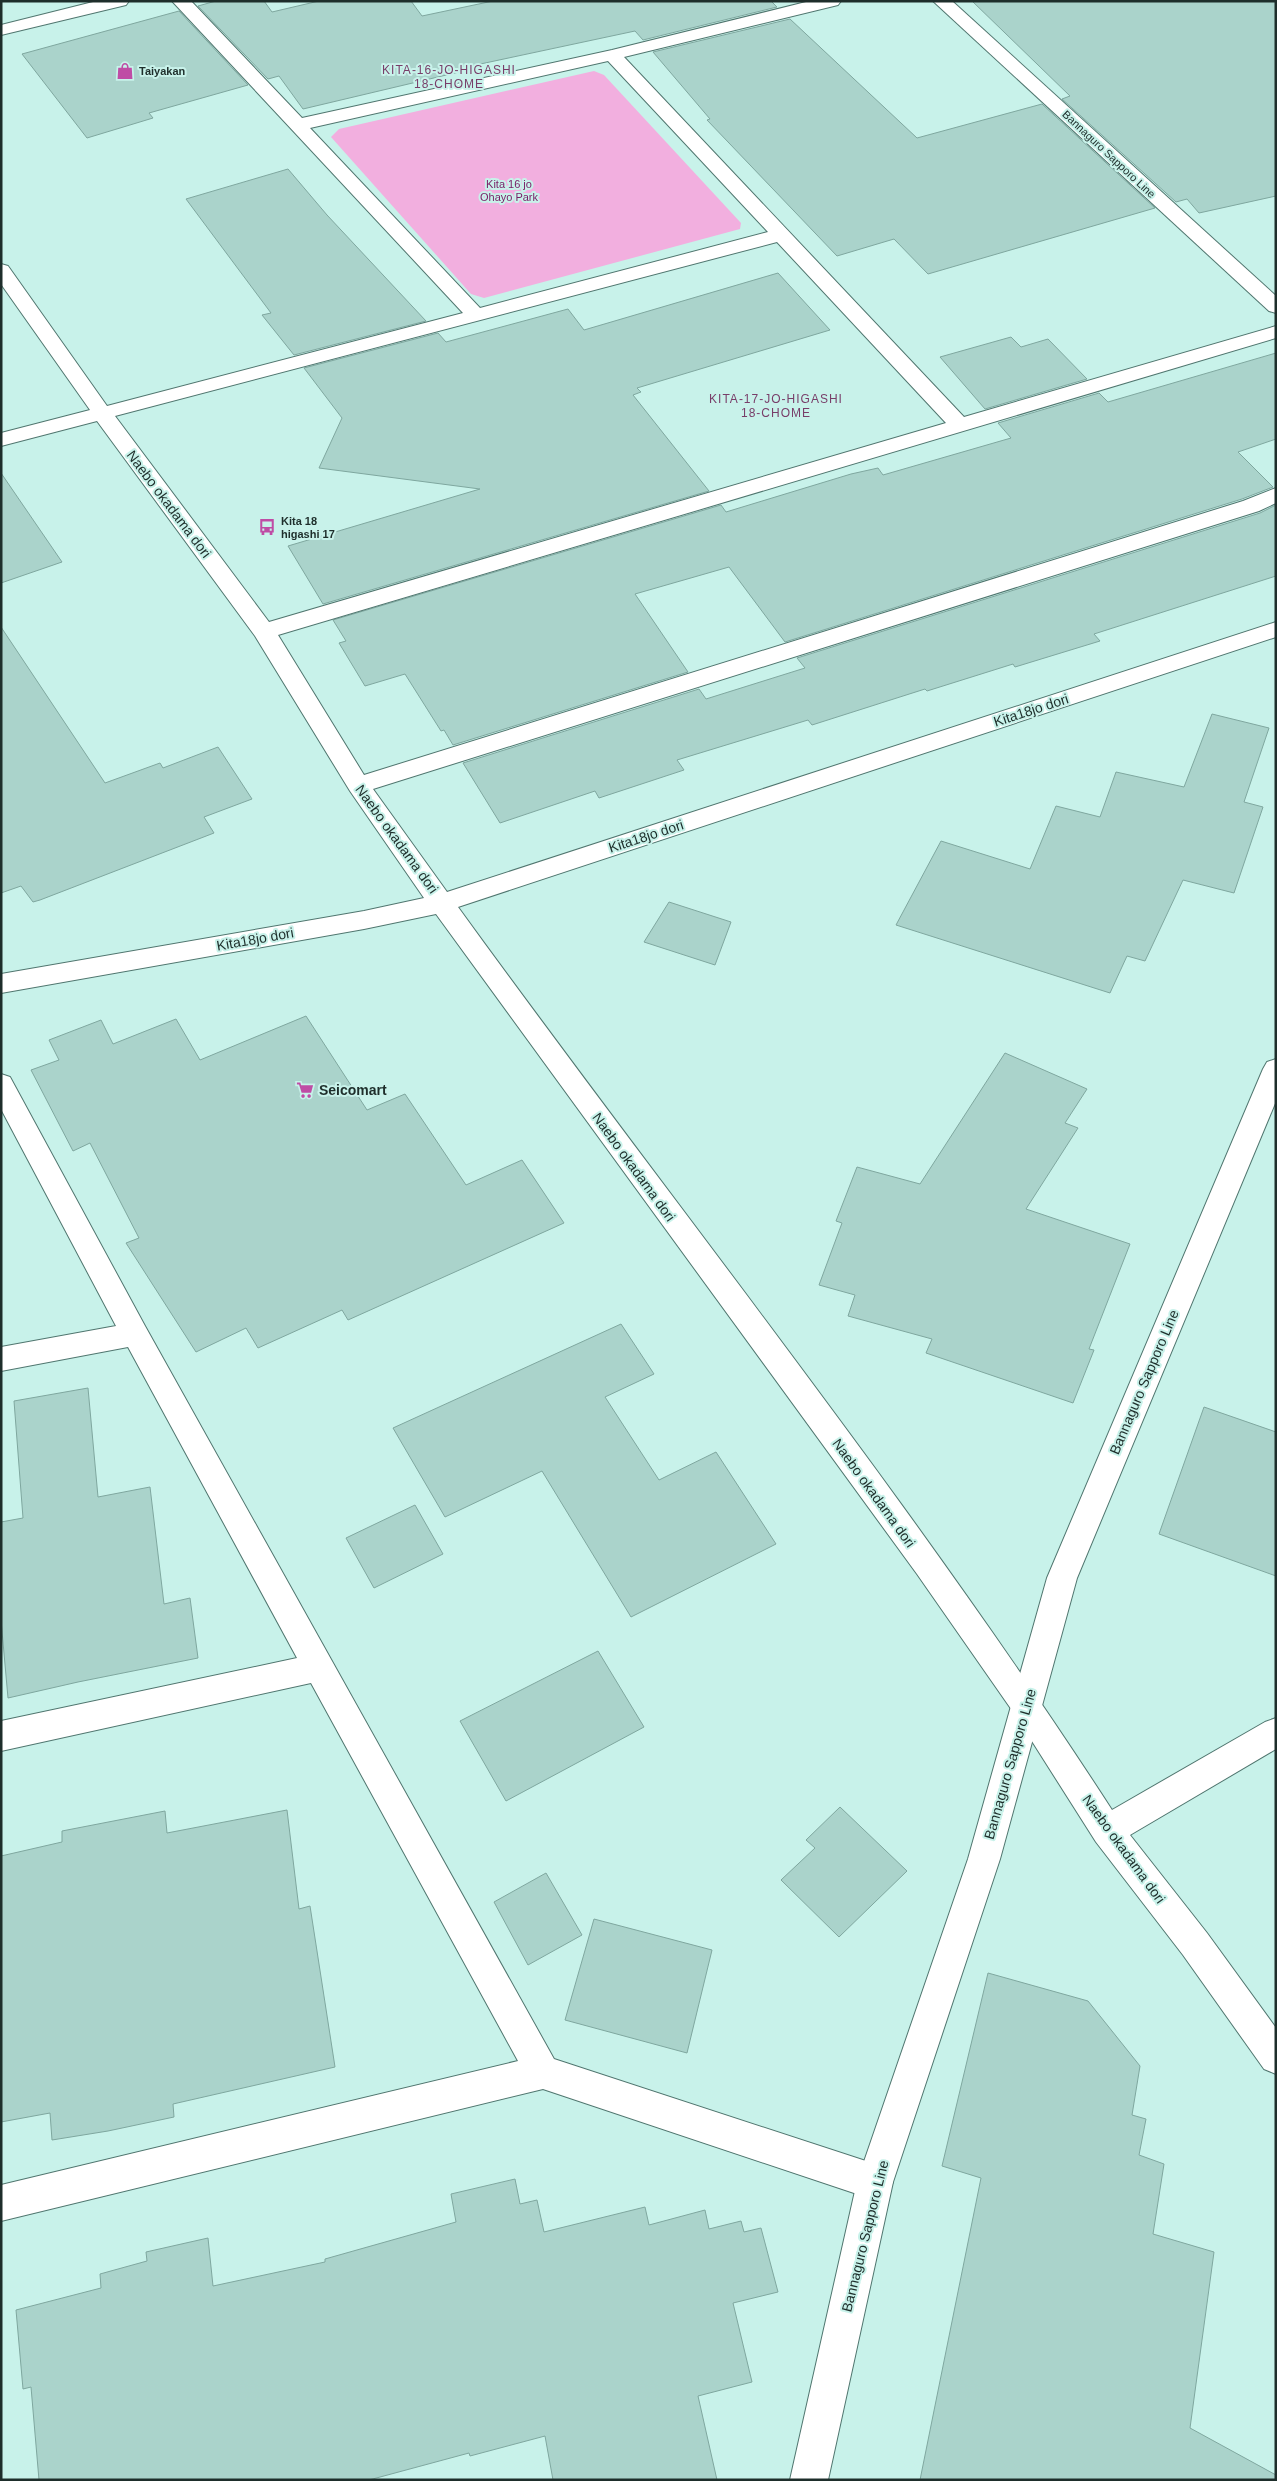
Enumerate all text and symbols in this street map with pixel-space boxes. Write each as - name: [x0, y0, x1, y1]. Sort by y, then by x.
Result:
- shop icon: Taiyakan: [115, 61, 135, 81]
- district label: KITA-16-JO-HIGASHI 18-CHOME: [382, 63, 516, 91]
- place label: Taiyakan: [139, 65, 186, 77]
- street label: Bannaguro Sapporo Line: [1060, 108, 1158, 200]
- park label: Kita 16 jo Ohayo Park: [480, 178, 539, 203]
- district label: KITA-17-JO-HIGASHI 18-CHOME: [709, 392, 843, 420]
- street label: Naebo okadama dori: [123, 447, 215, 561]
- place label: Kita 18 higashi 17: [281, 515, 335, 540]
- bus stop icon: Kita 18 higashi 17: [257, 517, 277, 537]
- street label: Kita18jo dori: [992, 690, 1070, 730]
- street label: Naebo okadama dori: [352, 782, 442, 896]
- street label: Kita18jo dori: [607, 816, 685, 856]
- street label: Kita18jo dori: [215, 924, 295, 954]
- supermarket icon: Seicomart: [295, 1080, 315, 1100]
- place label: Seicomart: [319, 1082, 387, 1098]
- street label: Naebo okadama dori: [589, 1110, 679, 1224]
- street label: Bannaguro Sapporo Line: [1106, 1307, 1182, 1457]
- street label: Naebo okadama dori: [829, 1436, 919, 1550]
- street label: Bannaguro Sapporo Line: [981, 1687, 1039, 1841]
- street label: Naebo okadama dori: [1079, 1792, 1169, 1906]
- street label: Bannaguro Sapporo Line: [838, 2158, 892, 2313]

